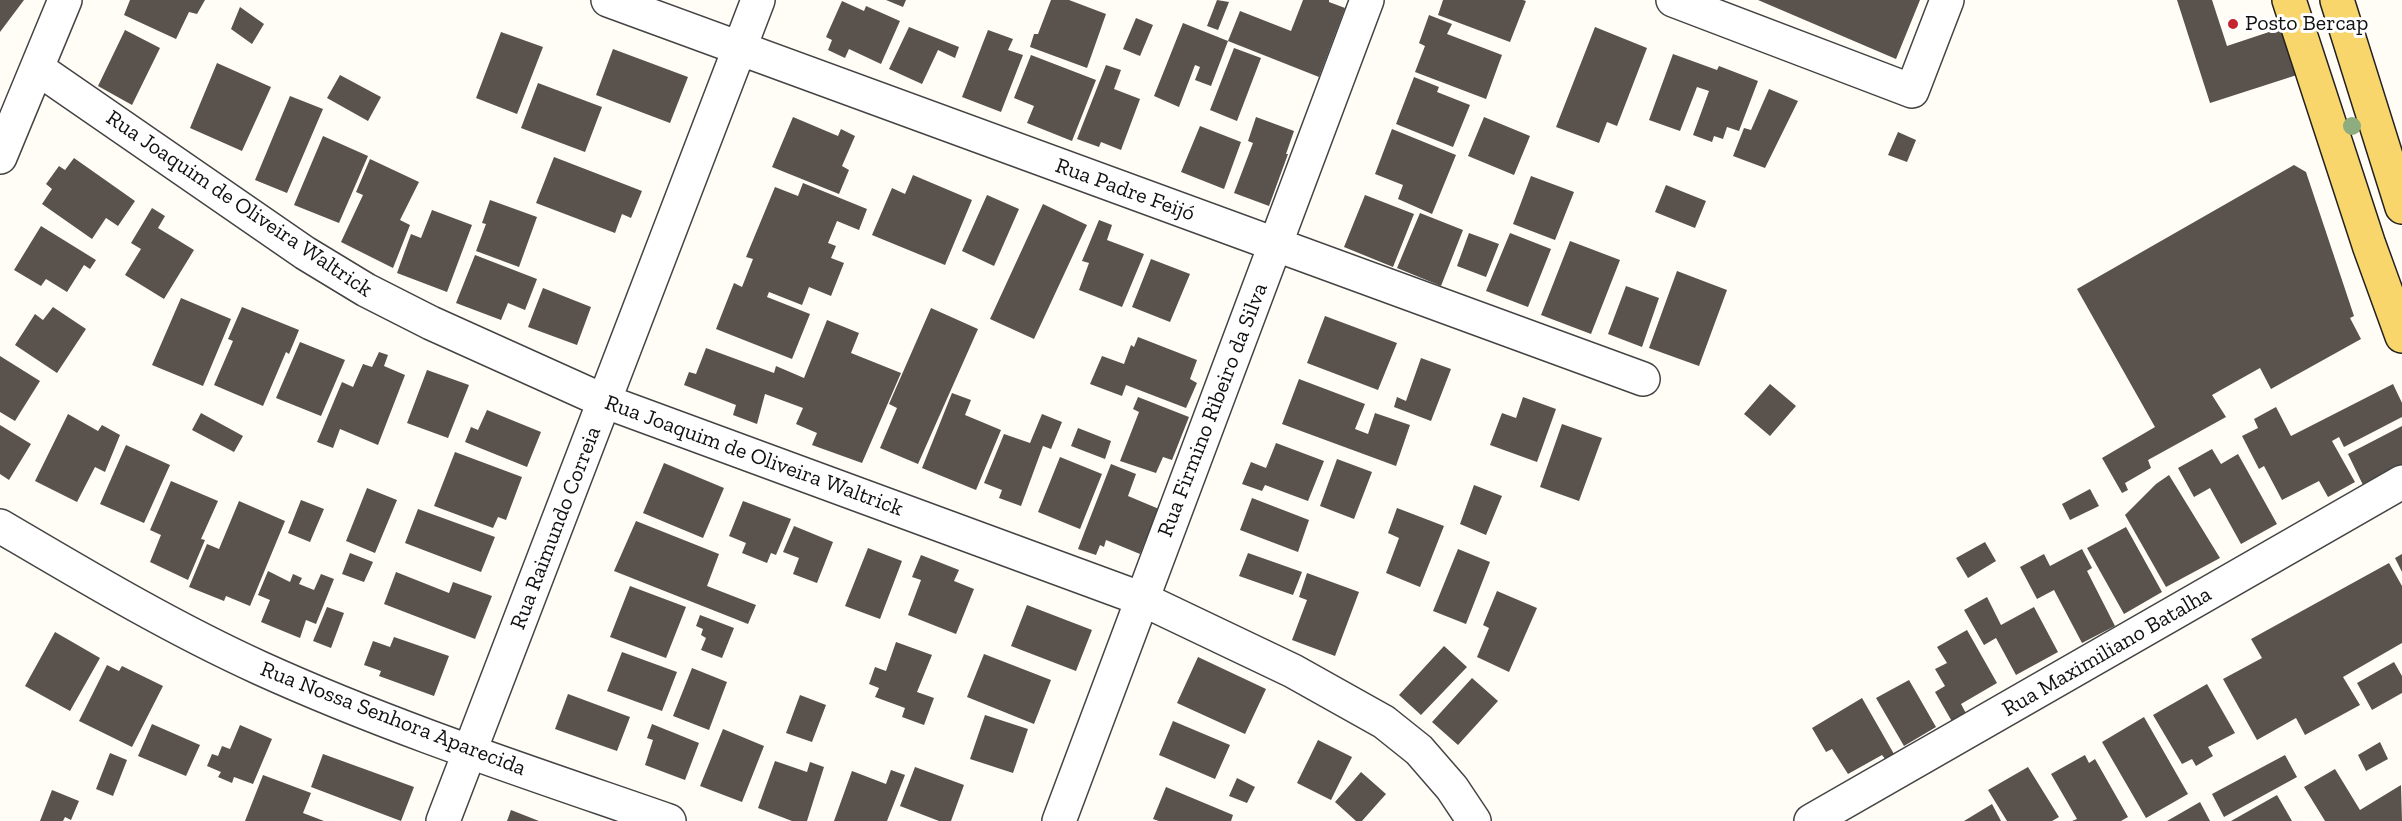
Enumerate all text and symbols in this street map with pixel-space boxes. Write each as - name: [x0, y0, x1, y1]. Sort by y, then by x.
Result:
- place label: Posto Bercap: [2245, 11, 2368, 37]
- marker: Posto Bercap: [2226, 17, 2240, 31]
- street label: Rua Joaquim de Oliveira Waltrick: [101, 105, 377, 303]
- street label: Rua Padre Feijó: [1052, 153, 1198, 227]
- street label: Rua Firmino Ribeiro da Silva: [1152, 279, 1274, 541]
- street label: Rua Joaquim de Oliveira Waltrick: [601, 390, 907, 522]
- street label: Rua Raimundo Correia: [505, 423, 607, 633]
- street label: Rua Maximiliano Batalha: [1998, 581, 2216, 723]
- street label: Rua Nossa Senhora Aparecida: [257, 656, 529, 782]

